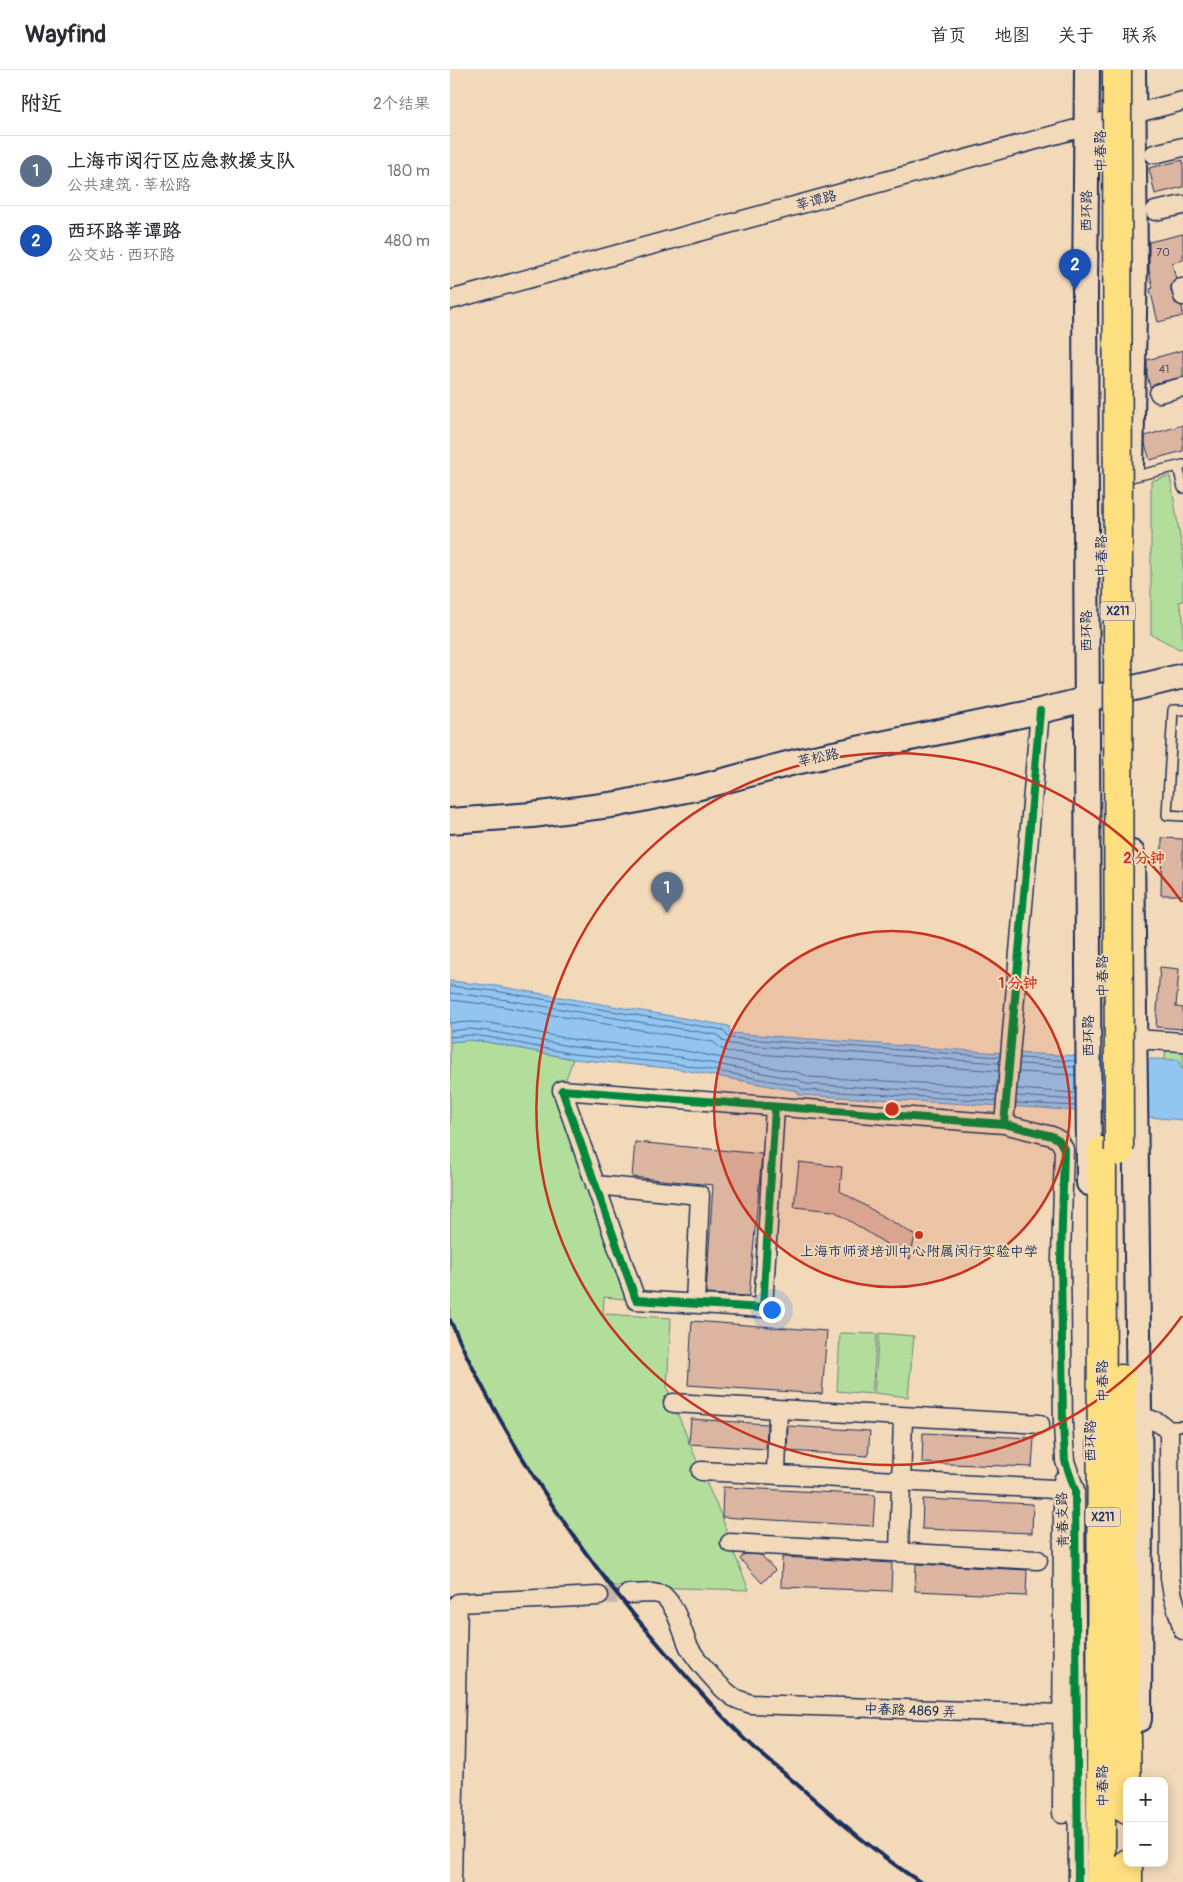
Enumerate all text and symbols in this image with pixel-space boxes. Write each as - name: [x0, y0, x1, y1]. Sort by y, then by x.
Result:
- text: Wayfind: [25, 20, 106, 49]
- text: 首页: [930, 24, 966, 47]
- text: 地图: [994, 24, 1030, 47]
- text: 关于: [1058, 24, 1094, 47]
- text: 联系: [1122, 24, 1158, 47]
- text: 附近: [20, 90, 62, 117]
- text: 2个结果: [373, 94, 430, 114]
- street label: 中春路: [1092, 130, 1109, 172]
- text: 上海市闵行区应急救援支队: [67, 149, 295, 173]
- text: 1: [33, 161, 39, 181]
- text: 180 m: [387, 161, 430, 181]
- text: 公共建筑 · 莘松路: [67, 175, 191, 195]
- street label: 莘谭路: [794, 187, 839, 214]
- street label: 西环路: [1078, 190, 1095, 232]
- text: 西环路莘谭路: [67, 219, 181, 243]
- text: 2: [32, 231, 40, 251]
- text: 480 m: [384, 231, 430, 251]
- text: 公交站 · 西环路: [67, 245, 175, 265]
- house number: 70: [1156, 246, 1170, 259]
- pin: 2: [1059, 249, 1091, 290]
- house number: 41: [1159, 363, 1169, 376]
- street label: 中春路: [1093, 535, 1110, 577]
- road number: X211: [1100, 602, 1136, 620]
- street label: 西环路: [1078, 610, 1095, 652]
- street label: 莘松路: [796, 745, 840, 770]
- text: 2 分钟: [1123, 849, 1165, 868]
- pin: 1: [651, 872, 683, 913]
- street label: 中春路: [1094, 955, 1111, 997]
- text: 1 分钟: [998, 974, 1038, 993]
- street label: 西环路: [1080, 1015, 1097, 1057]
- centre of rings: [883, 1100, 901, 1118]
- marker: 上海市师资培训中心附属闵行实验中学: [913, 1229, 925, 1241]
- place label: 上海市师资培训中心附属闵行实验中学: [800, 1243, 1038, 1260]
- your location: [759, 1297, 785, 1323]
- street label: 中春路: [1094, 1360, 1111, 1402]
- street label: 西环路: [1082, 1420, 1099, 1462]
- street label: 青春支路: [1053, 1492, 1072, 1548]
- road number: X211: [1086, 1508, 1120, 1526]
- street label: 中春路 4869 弄: [863, 1700, 957, 1721]
- street label: 中春路: [1094, 1765, 1111, 1807]
- map controls: [1123, 1777, 1168, 1867]
- button: +: [1123, 1777, 1168, 1822]
- button: −: [1123, 1822, 1168, 1867]

